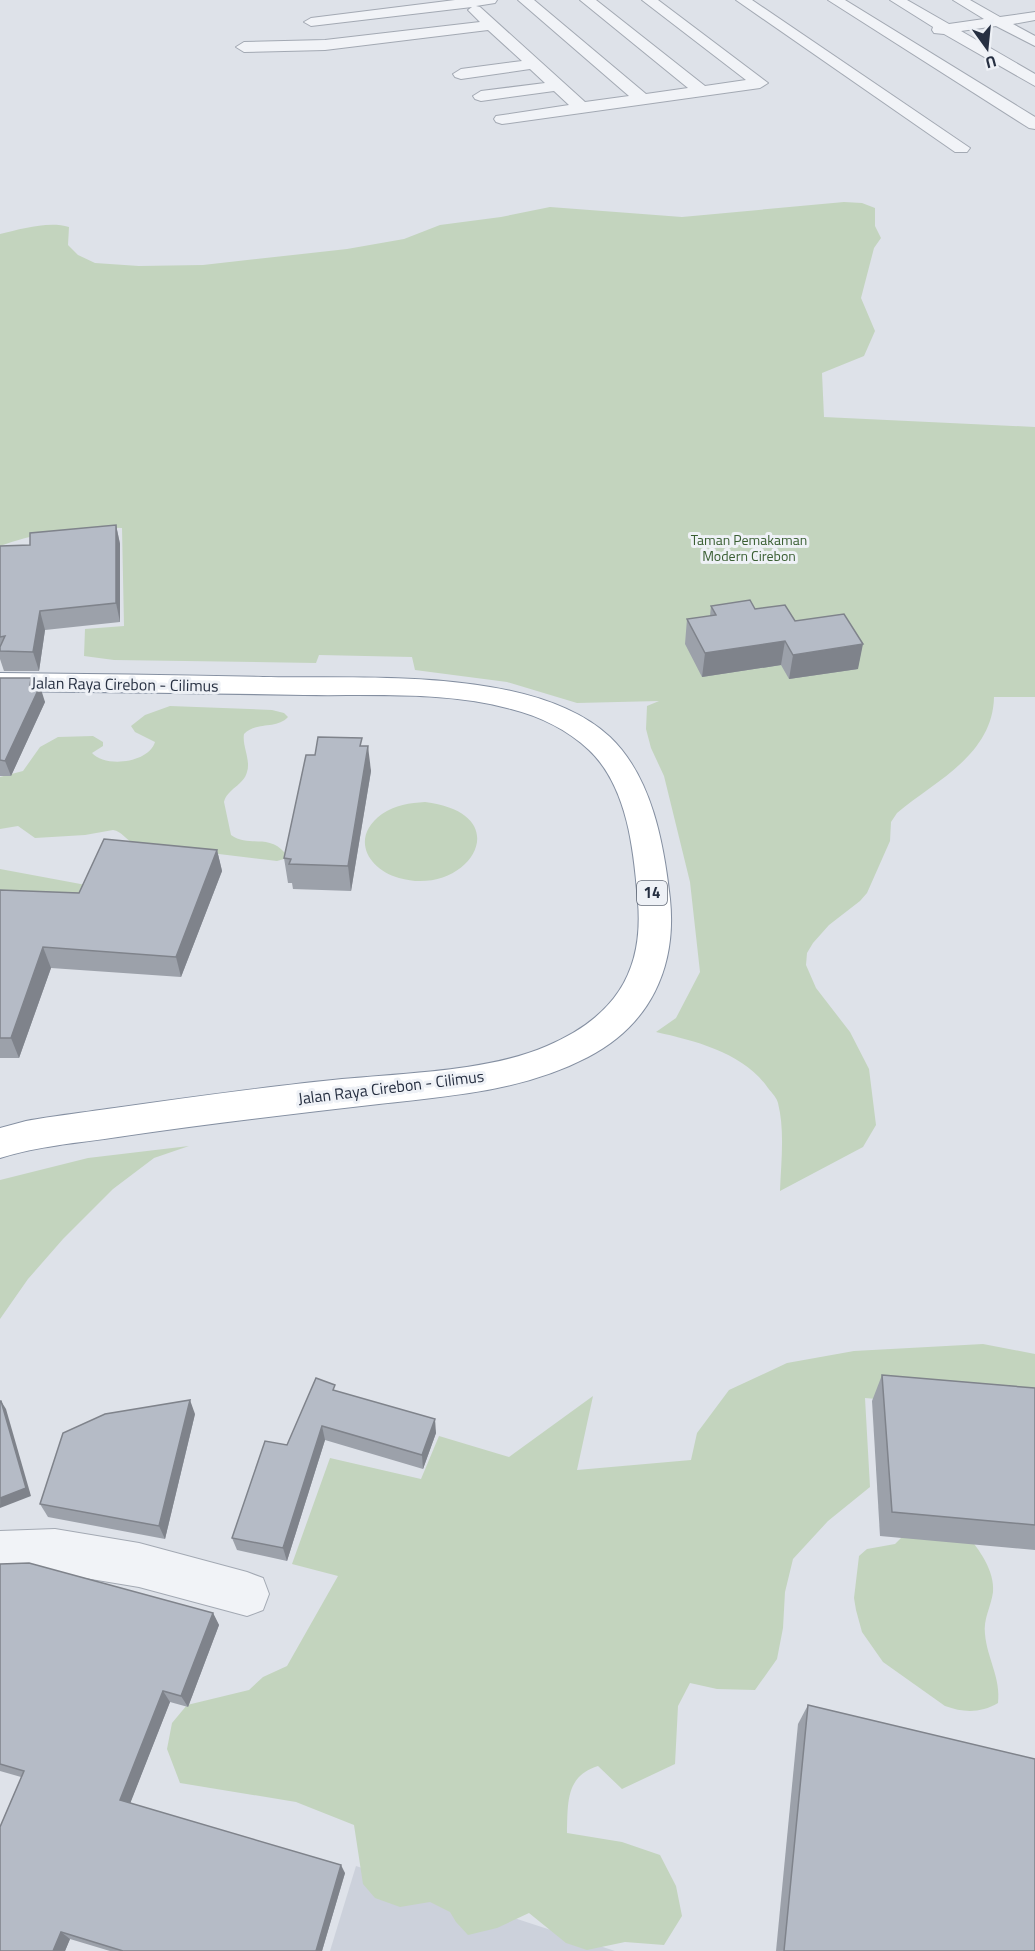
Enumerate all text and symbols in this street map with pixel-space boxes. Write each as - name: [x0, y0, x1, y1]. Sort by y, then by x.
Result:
- north arrow: [957, 18, 1017, 78]
- text: U: [983, 50, 999, 75]
- park label: Taman Pemakaman Modern Cirebon: [691, 529, 807, 566]
- street label: Jalan Raya Cirebon - Cilimus: [31, 670, 219, 698]
- road number: 14: [637, 881, 667, 905]
- street label: Jalan Raya Cirebon - Cilimus: [297, 1064, 485, 1110]

